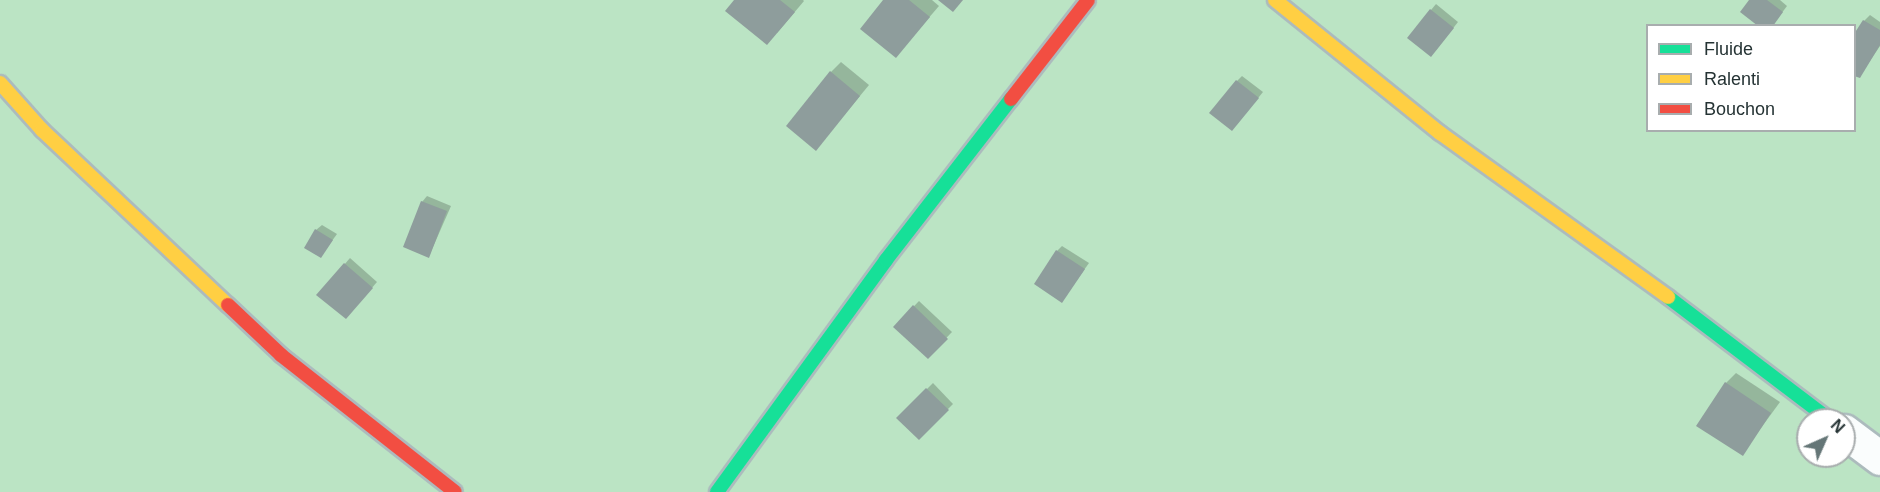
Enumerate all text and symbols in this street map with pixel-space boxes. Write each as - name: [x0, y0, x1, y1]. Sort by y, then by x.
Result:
- legend: [1646, 24, 1856, 132]
- text: Fluide: [1704, 39, 1753, 59]
- text: Ralenti: [1704, 69, 1760, 89]
- text: Bouchon: [1704, 99, 1775, 119]
- north arrow: [1796, 408, 1856, 468]
- text: N: [1828, 416, 1848, 436]

